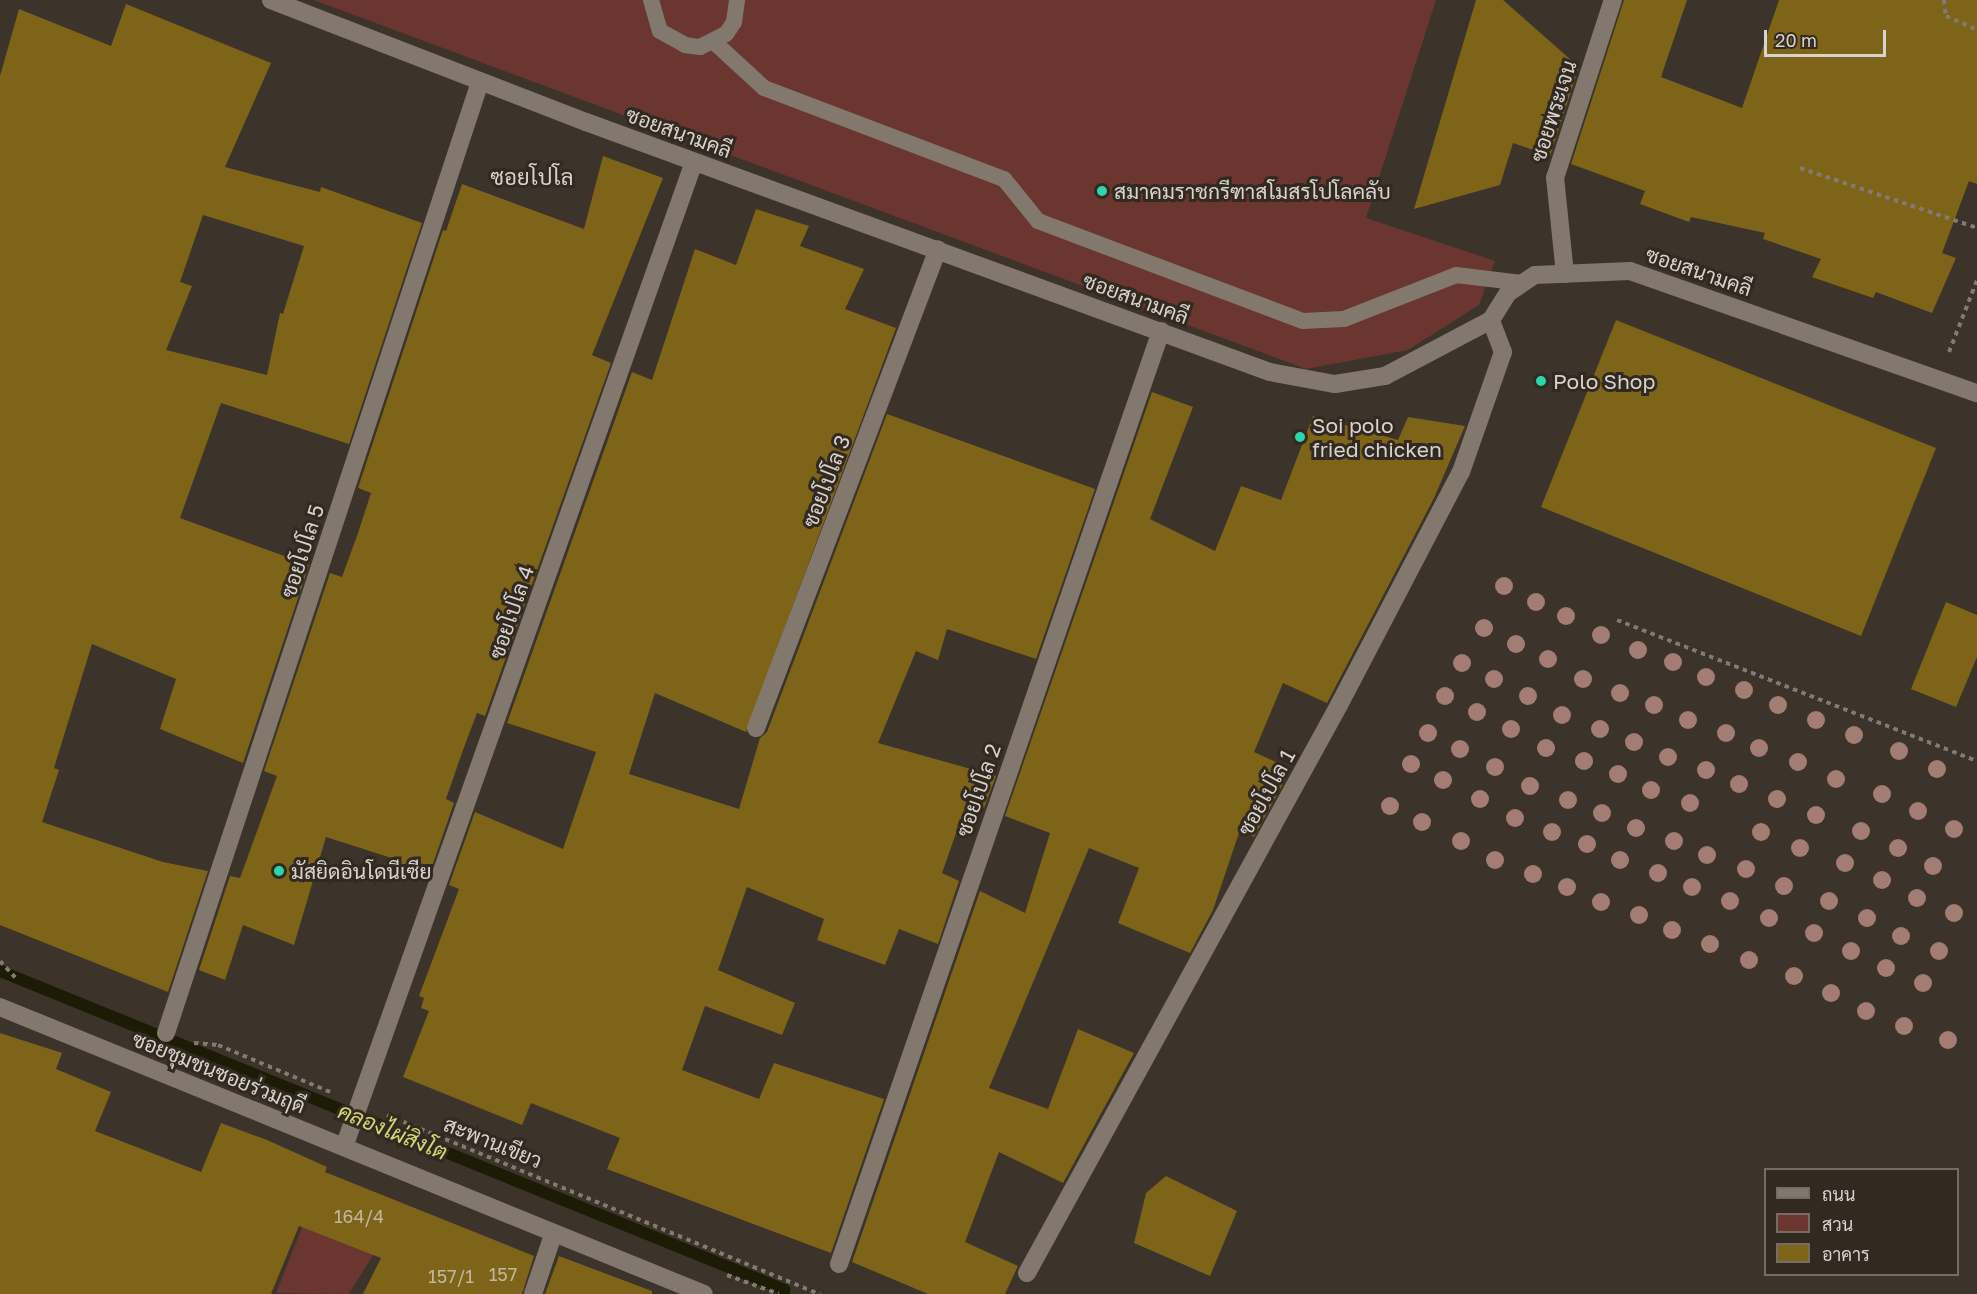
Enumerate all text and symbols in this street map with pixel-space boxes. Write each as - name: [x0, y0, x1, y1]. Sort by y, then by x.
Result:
- scale bar: [1767, 18, 1888, 56]
- text: 20 m: [1775, 29, 1817, 51]
- street label: ซอยพระเจน: [1525, 57, 1581, 165]
- street label: ซอยสนามคลี: [623, 101, 735, 163]
- district label: ซอยโปโล: [491, 164, 573, 190]
- place label: สมาคมราชกรีฑาสโมสรโปโลคลับ: [1114, 178, 1391, 204]
- marker: สมาคมราชกรีฑาสโมสรโปโลคลับ: [1095, 184, 1109, 198]
- street label: ซอยสนามคลี: [1643, 241, 1755, 301]
- street label: ซอยสนามคลี: [1080, 267, 1192, 329]
- place label: Polo Shop: [1553, 368, 1655, 394]
- marker: Polo Shop: [1534, 374, 1548, 388]
- place label: Soi polo fried chicken: [1312, 412, 1442, 462]
- marker: Soi polo fried chicken: [1293, 430, 1307, 444]
- street label: ซอยโปโล 3: [797, 431, 855, 531]
- street label: ซอยโปโล 5: [275, 501, 329, 601]
- street label: ซอยโปโล 4: [483, 562, 539, 662]
- street label: ซอยโปโล 2: [950, 740, 1006, 840]
- street label: ซอยโปโล 1: [1232, 745, 1300, 839]
- place label: มัสยิดอินโดนีเซีย: [291, 858, 431, 884]
- marker: มัสยิดอินโดนีเซีย: [272, 864, 286, 878]
- street label: ซอยชุมชนซอยร่วมฤดี: [129, 1026, 309, 1118]
- water label: คลองไผ่สิงโต: [334, 1097, 452, 1165]
- street label: สะพานเขียว: [440, 1111, 546, 1173]
- legend: [1764, 1168, 1959, 1276]
- text: ถนน: [1822, 1183, 1855, 1205]
- house number: 164/4: [334, 1205, 384, 1227]
- text: สวน: [1822, 1213, 1853, 1235]
- text: อาคาร: [1822, 1243, 1870, 1265]
- house number: 157: [489, 1263, 517, 1285]
- house number: 157/1: [428, 1265, 474, 1287]

